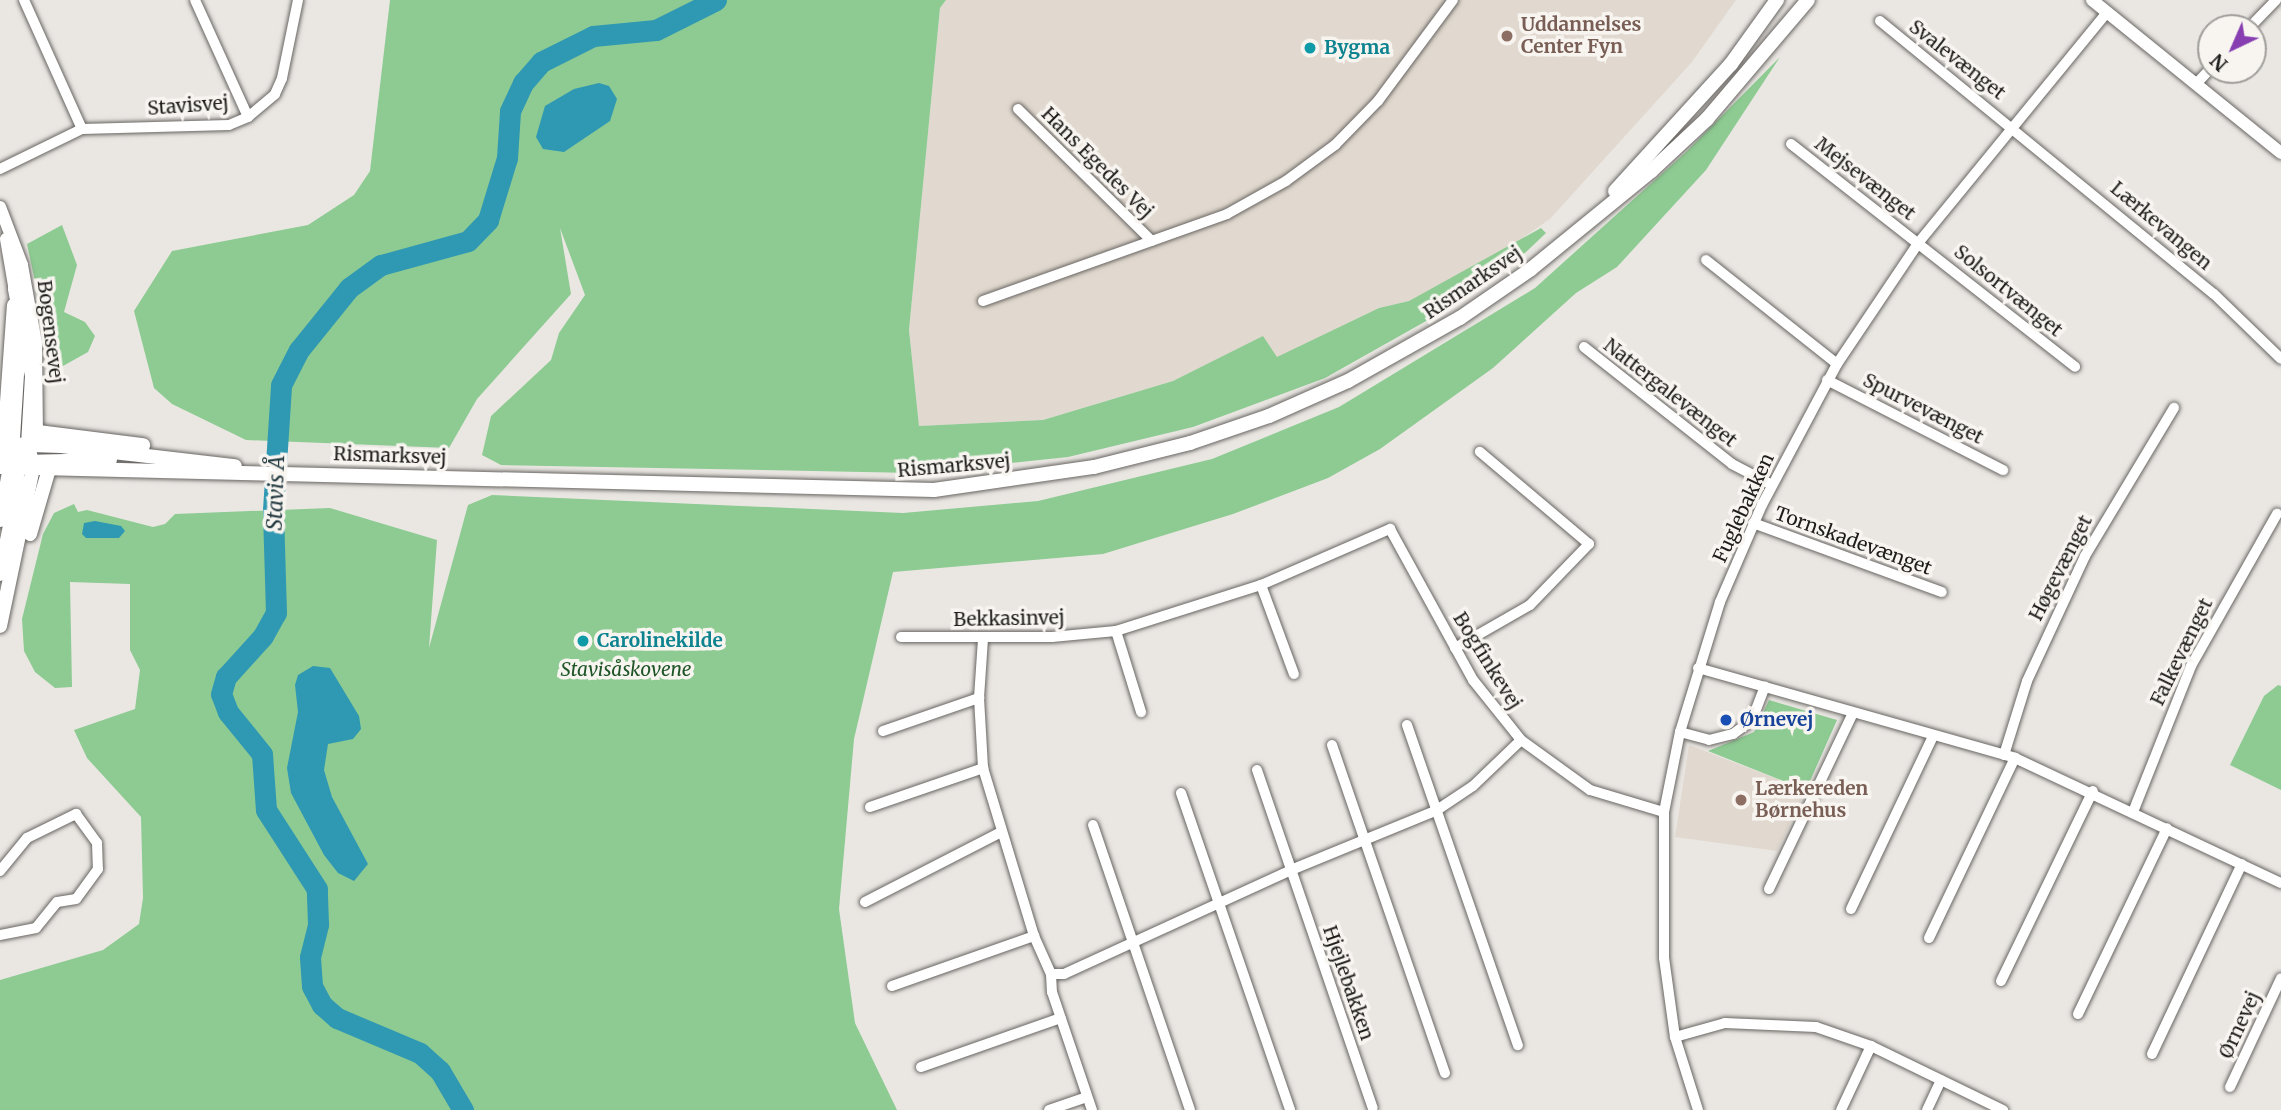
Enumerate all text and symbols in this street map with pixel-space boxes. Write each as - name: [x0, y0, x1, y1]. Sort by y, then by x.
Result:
- place label: Uddannelses Center Fyn: [1521, 14, 1641, 58]
- north arrow: [2197, 14, 2267, 84]
- street label: Svalevænget: [1904, 15, 2010, 105]
- marker: Uddannelses Center Fyn: [1499, 28, 1515, 44]
- place label: Bygma: [1324, 37, 1390, 59]
- marker: Bygma: [1302, 40, 1318, 56]
- text: N: [2205, 49, 2233, 77]
- street label: Stavisvej: [147, 92, 229, 120]
- street label: Hans Egedes Vej: [1037, 103, 1157, 223]
- street label: Mejsevænget: [1810, 133, 1920, 225]
- street label: Lærkevangen: [2106, 177, 2216, 275]
- street label: Solsortvænget: [1949, 240, 2067, 342]
- street label: Rismarksvej: [1420, 242, 1526, 324]
- street label: Bogensevej: [32, 279, 68, 385]
- street label: Nattergalevænget: [1599, 334, 1741, 452]
- street label: Spurvevænget: [1859, 369, 1987, 449]
- street label: Rismarksvej: [333, 443, 447, 469]
- street label: Rismarksvej: [896, 450, 1012, 482]
- street label: Fuglebakken: [1709, 450, 1779, 566]
- water label: Stavis Å: [262, 455, 290, 531]
- street label: Tornskadevænget: [1771, 502, 1935, 580]
- street label: Høgevænget: [2025, 511, 2097, 625]
- street label: Falkevænget: [2146, 595, 2218, 709]
- street label: Bekkasinvej: [953, 607, 1065, 631]
- street label: Bogfinkevej: [1448, 608, 1526, 714]
- place label: Carolinekilde: [597, 630, 723, 652]
- marker: Carolinekilde: [575, 633, 591, 649]
- park label: Stavisåskovene: [561, 659, 691, 681]
- place label: Ørnevej: [1740, 709, 1813, 731]
- marker: Ørnevej: [1718, 712, 1734, 728]
- place label: Lærkereden Børnehus: [1755, 778, 1868, 822]
- marker: Lærkereden Børnehus: [1733, 792, 1749, 808]
- street label: Hjejlebakken: [1318, 923, 1378, 1043]
- street label: Ørnevej: [2215, 988, 2265, 1062]

